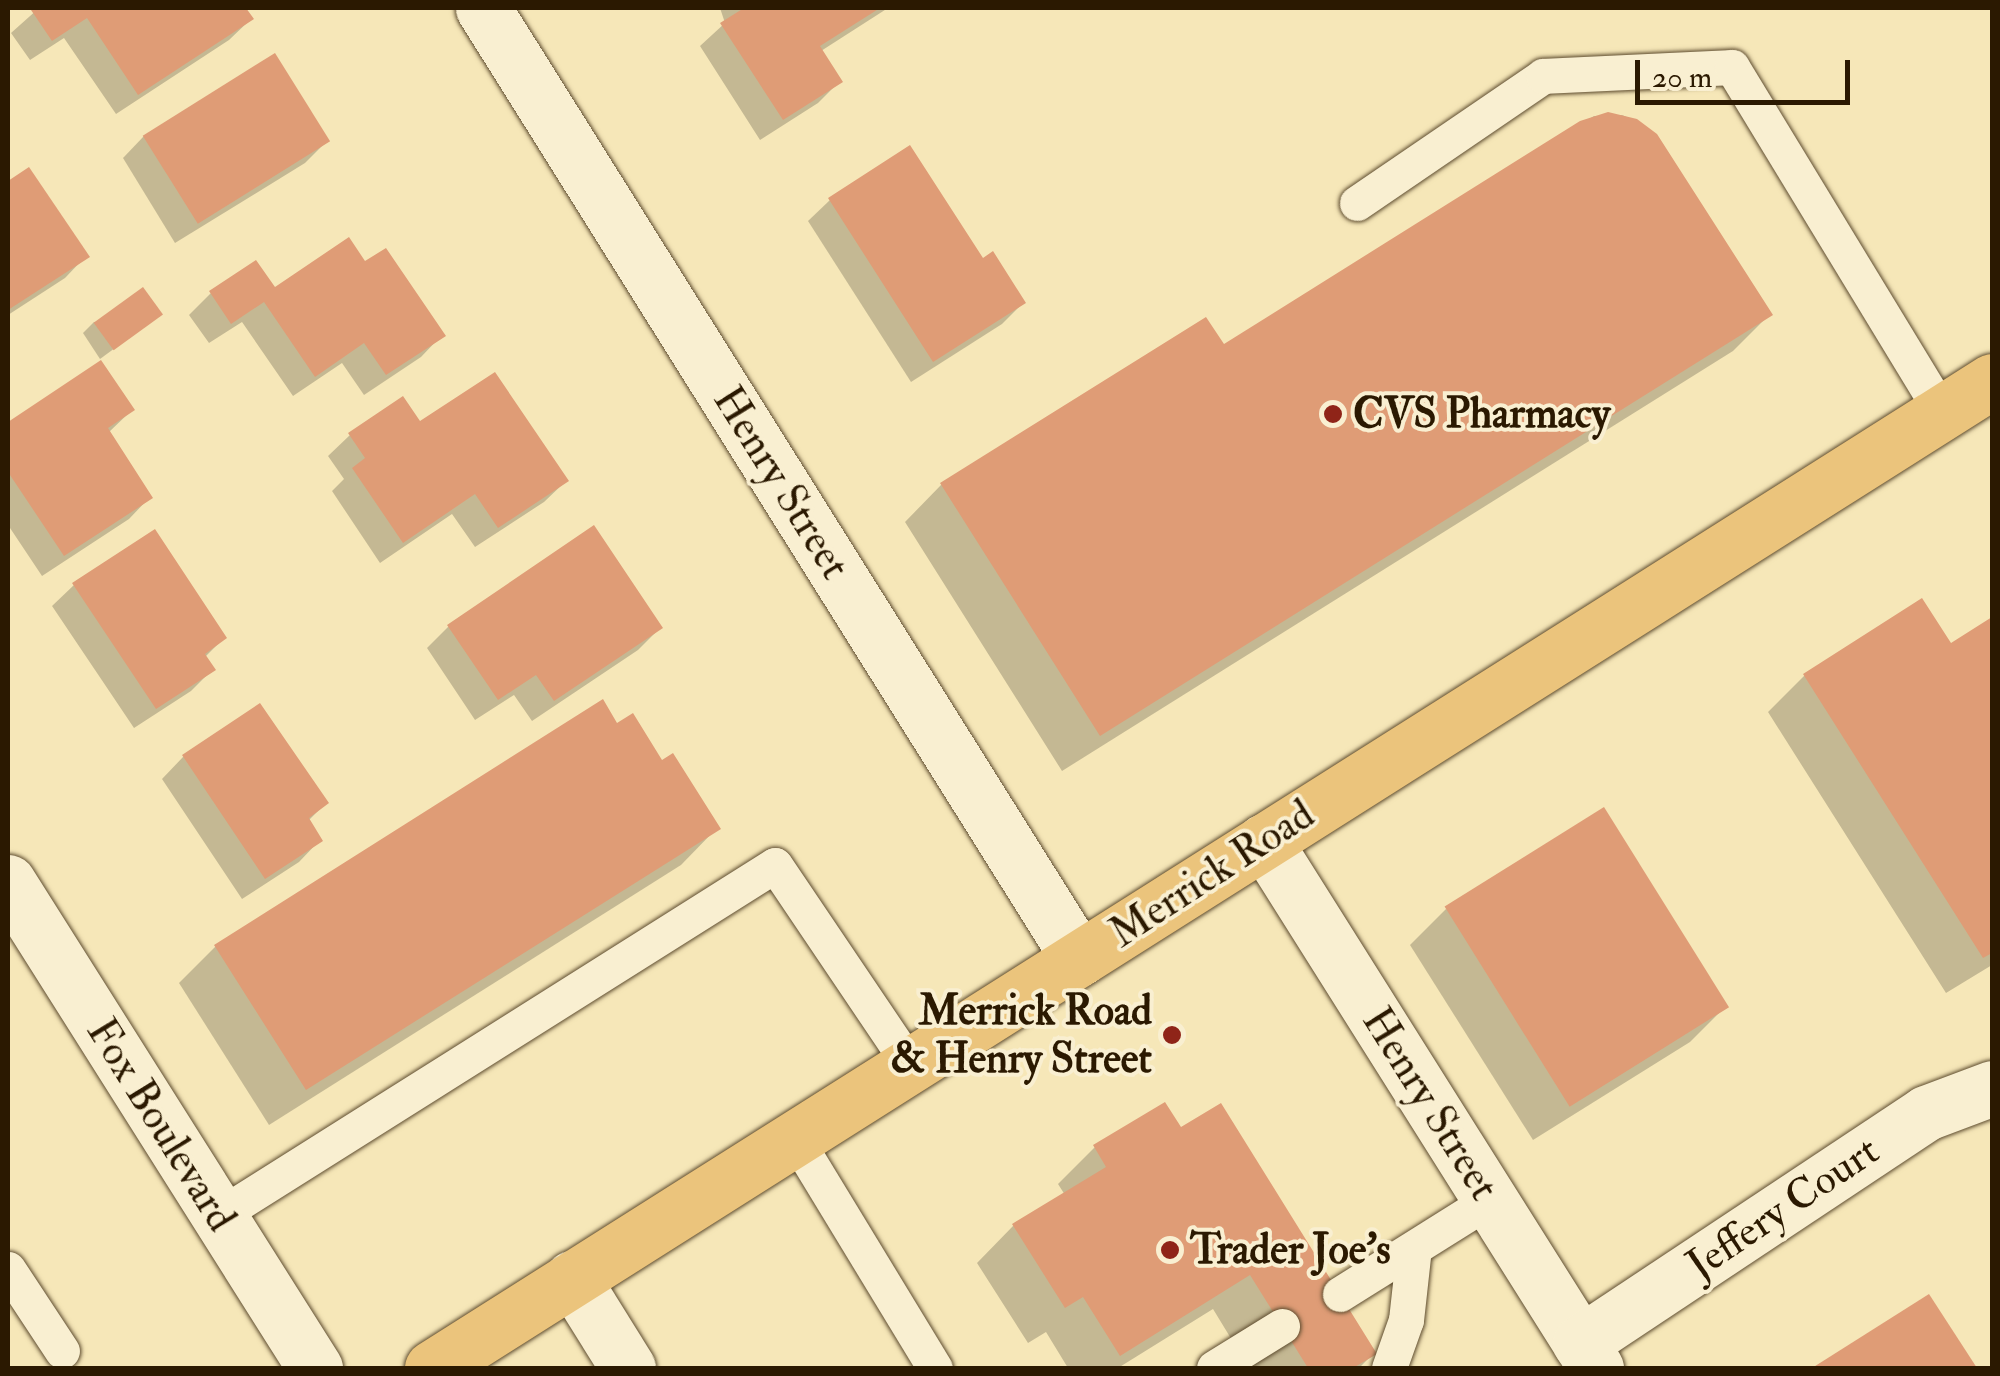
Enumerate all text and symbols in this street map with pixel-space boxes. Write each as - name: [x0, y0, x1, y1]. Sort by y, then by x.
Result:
- scale bar: [1640, 40, 1855, 102]
- text: 20 m: [1652, 59, 1712, 96]
- street label: Henry Street: [702, 377, 860, 589]
- place label: CVS Pharmacy: [1353, 389, 1610, 439]
- marker: CVS Pharmacy: [1322, 403, 1344, 425]
- street label: Merrick Road: [1100, 789, 1324, 959]
- place label: Merrick Road & Henry Street: [891, 986, 1152, 1084]
- street label: Henry Street: [1351, 998, 1509, 1210]
- street label: Fox Boulevard: [76, 1009, 246, 1241]
- marker: Merrick Road & Henry Street: [1161, 1024, 1183, 1046]
- street label: Jeffery Court: [1678, 1126, 1888, 1290]
- place label: Trader Joe's: [1190, 1225, 1391, 1275]
- marker: Trader Joe's: [1159, 1239, 1181, 1261]

